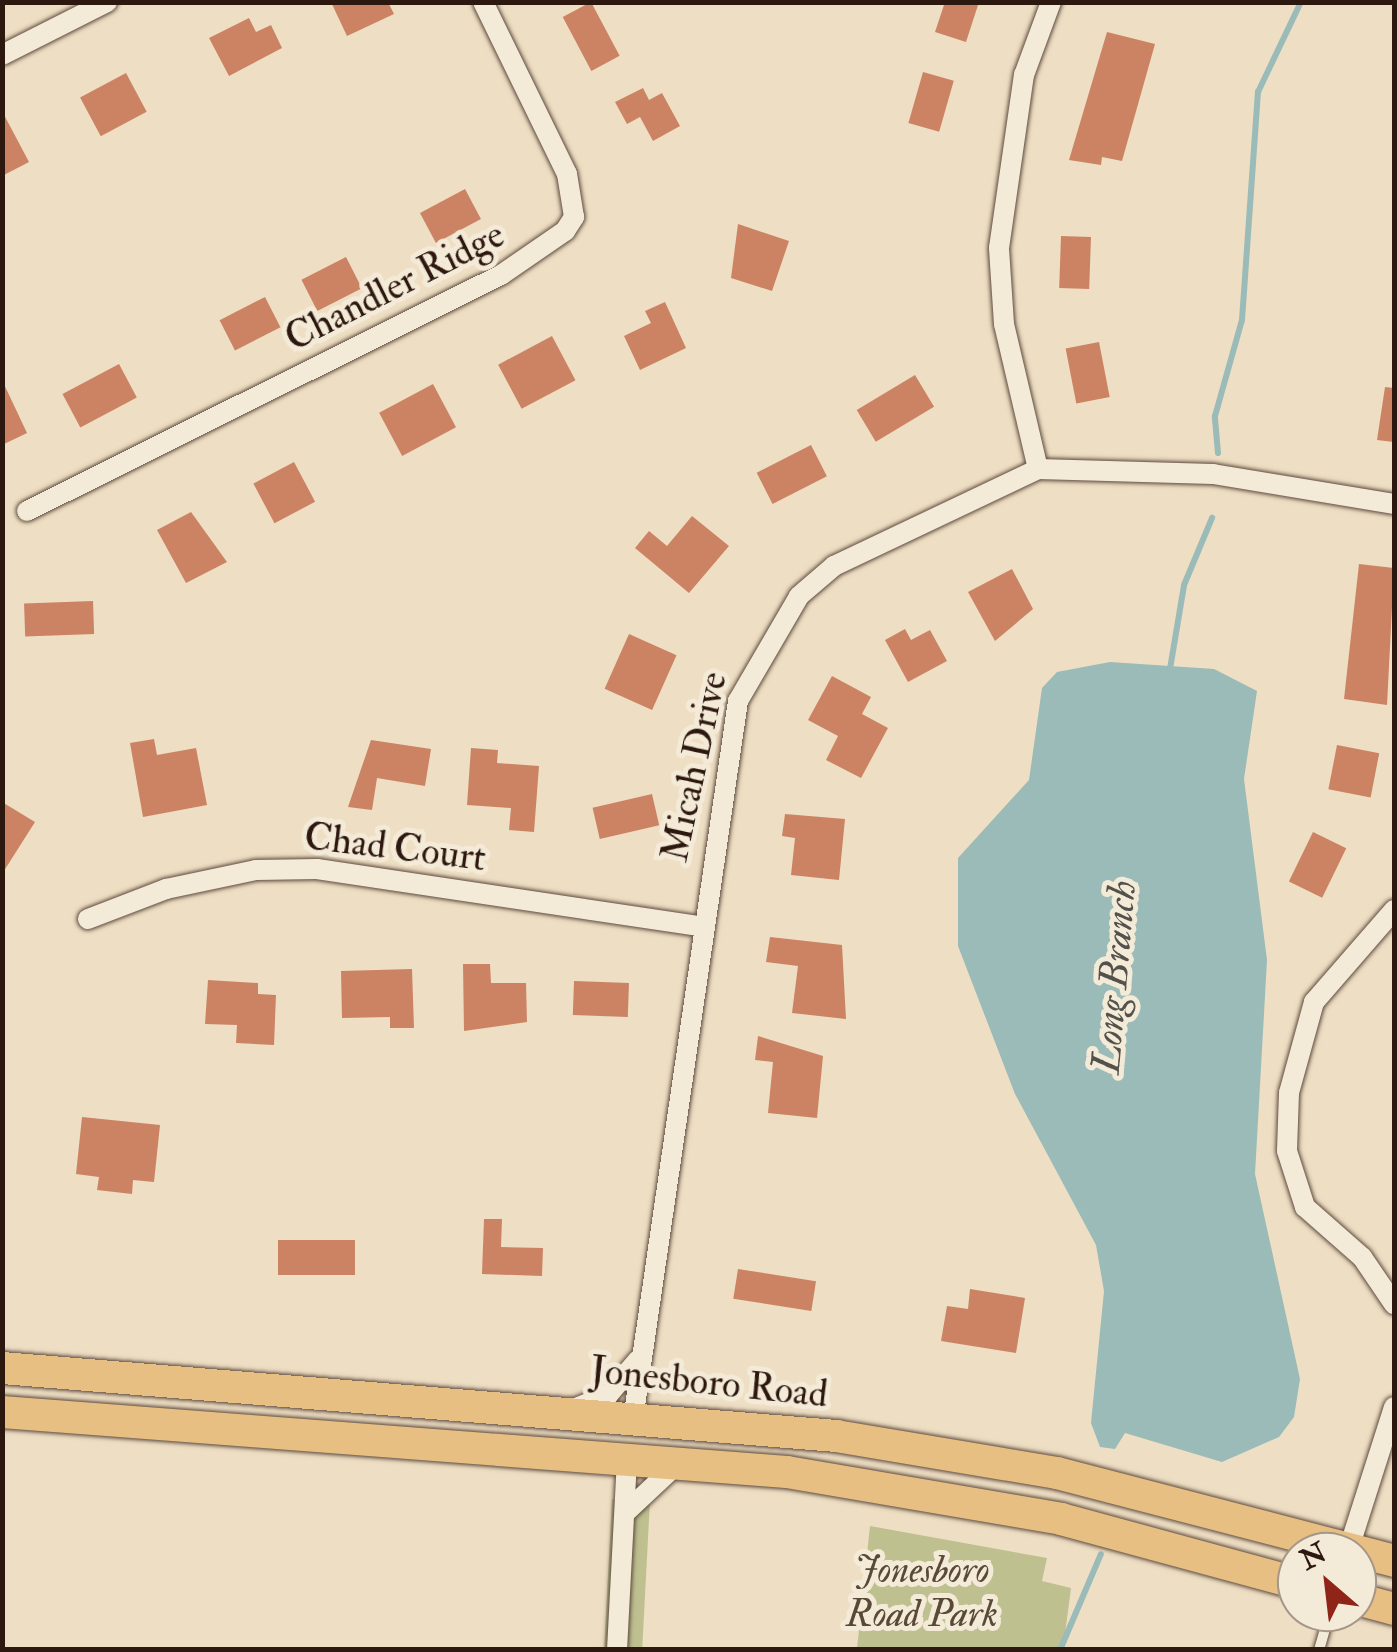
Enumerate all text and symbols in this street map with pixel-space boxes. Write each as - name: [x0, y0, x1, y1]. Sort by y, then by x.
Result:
- street label: Chandler Ridge: [278, 212, 512, 362]
- street label: Micah Drive: [653, 668, 737, 866]
- street label: Chad Court: [302, 814, 488, 882]
- water label: Long Branch: [1083, 879, 1147, 1075]
- street label: Jonesboro Road: [588, 1348, 830, 1418]
- north arrow: [1277, 1532, 1377, 1632]
- text: N: [1294, 1536, 1333, 1578]
- park label: Jonesboro Road Park: [846, 1548, 998, 1638]

